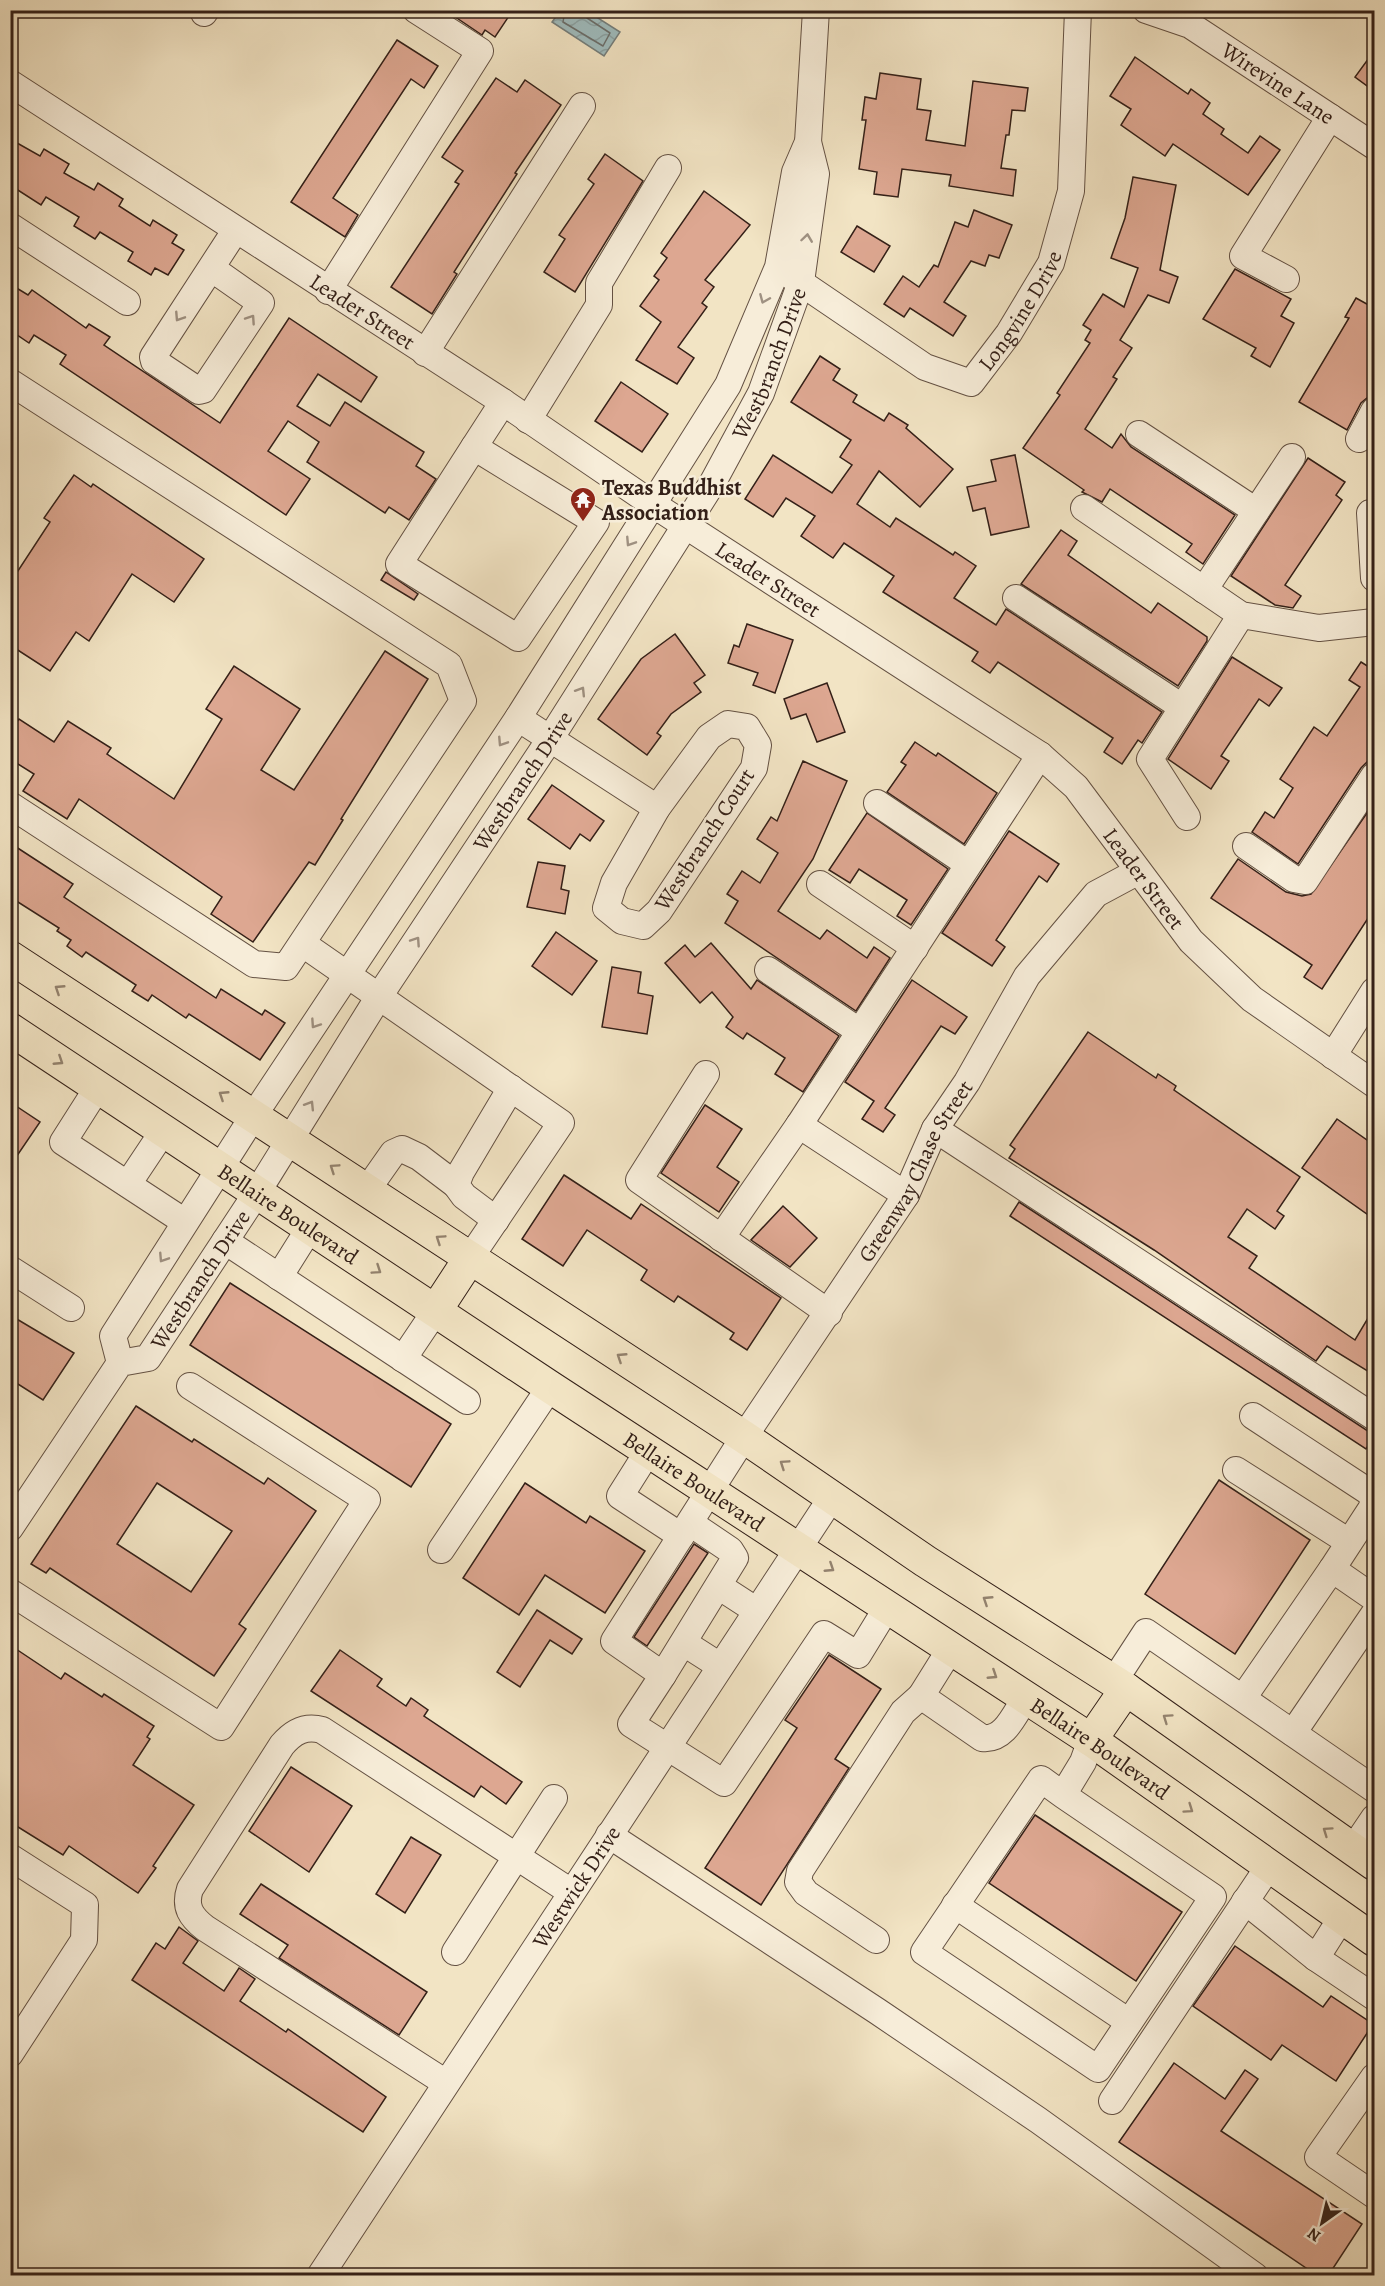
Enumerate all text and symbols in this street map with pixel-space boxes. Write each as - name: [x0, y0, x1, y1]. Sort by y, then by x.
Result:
- street label: Wirevine Lane: [1214, 35, 1340, 132]
- one-way arrow: [800, 234, 812, 243]
- street label: Longvine Drive: [971, 248, 1070, 377]
- street label: Leader Street: [304, 267, 421, 357]
- street label: Westbranch Drive: [724, 283, 814, 446]
- one-way arrow: [760, 292, 772, 303]
- one-way arrow: [175, 311, 187, 321]
- one-way arrow: [243, 315, 255, 325]
- place label: Texas Buddhist Association: [601, 473, 742, 528]
- temple icon: Texas Buddhist Association: [568, 485, 598, 523]
- street label: Leader Street: [709, 535, 826, 625]
- one-way arrow: [626, 536, 638, 546]
- one-way arrow: [574, 687, 585, 698]
- street label: Westbranch Drive: [466, 705, 580, 857]
- one-way arrow: [498, 735, 509, 746]
- street label: Westbranch Court: [647, 763, 762, 917]
- street label: Leader Street: [1095, 822, 1191, 936]
- one-way arrow: [409, 937, 420, 948]
- one-way arrow: [55, 984, 65, 996]
- one-way arrow: [311, 1018, 323, 1028]
- one-way arrow: [53, 1054, 64, 1065]
- street label: Greenway Chase Street: [851, 1074, 980, 1268]
- one-way arrow: [218, 1091, 229, 1102]
- one-way arrow: [303, 1101, 315, 1111]
- street label: Bellaire Boulevard: [212, 1157, 364, 1272]
- one-way arrow: [330, 1164, 341, 1175]
- street label: Westbranch Drive: [143, 1204, 258, 1356]
- one-way arrow: [436, 1235, 447, 1246]
- one-way arrow: [159, 1251, 170, 1262]
- one-way arrow: [370, 1263, 381, 1274]
- one-way arrow: [617, 1353, 628, 1364]
- street label: Bellaire Boulevard: [617, 1425, 770, 1539]
- one-way arrow: [779, 1460, 790, 1471]
- one-way arrow: [823, 1561, 834, 1572]
- one-way arrow: [982, 1596, 993, 1607]
- one-way arrow: [986, 1668, 997, 1679]
- street label: Bellaire Boulevard: [1024, 1690, 1176, 1807]
- one-way arrow: [1163, 1714, 1174, 1725]
- one-way arrow: [1182, 1802, 1193, 1813]
- street label: Westwick Drive: [525, 1820, 628, 1955]
- one-way arrow: [1322, 1827, 1333, 1838]
- north arrow: [1292, 2193, 1352, 2253]
- text: N: [1303, 2222, 1325, 2247]

